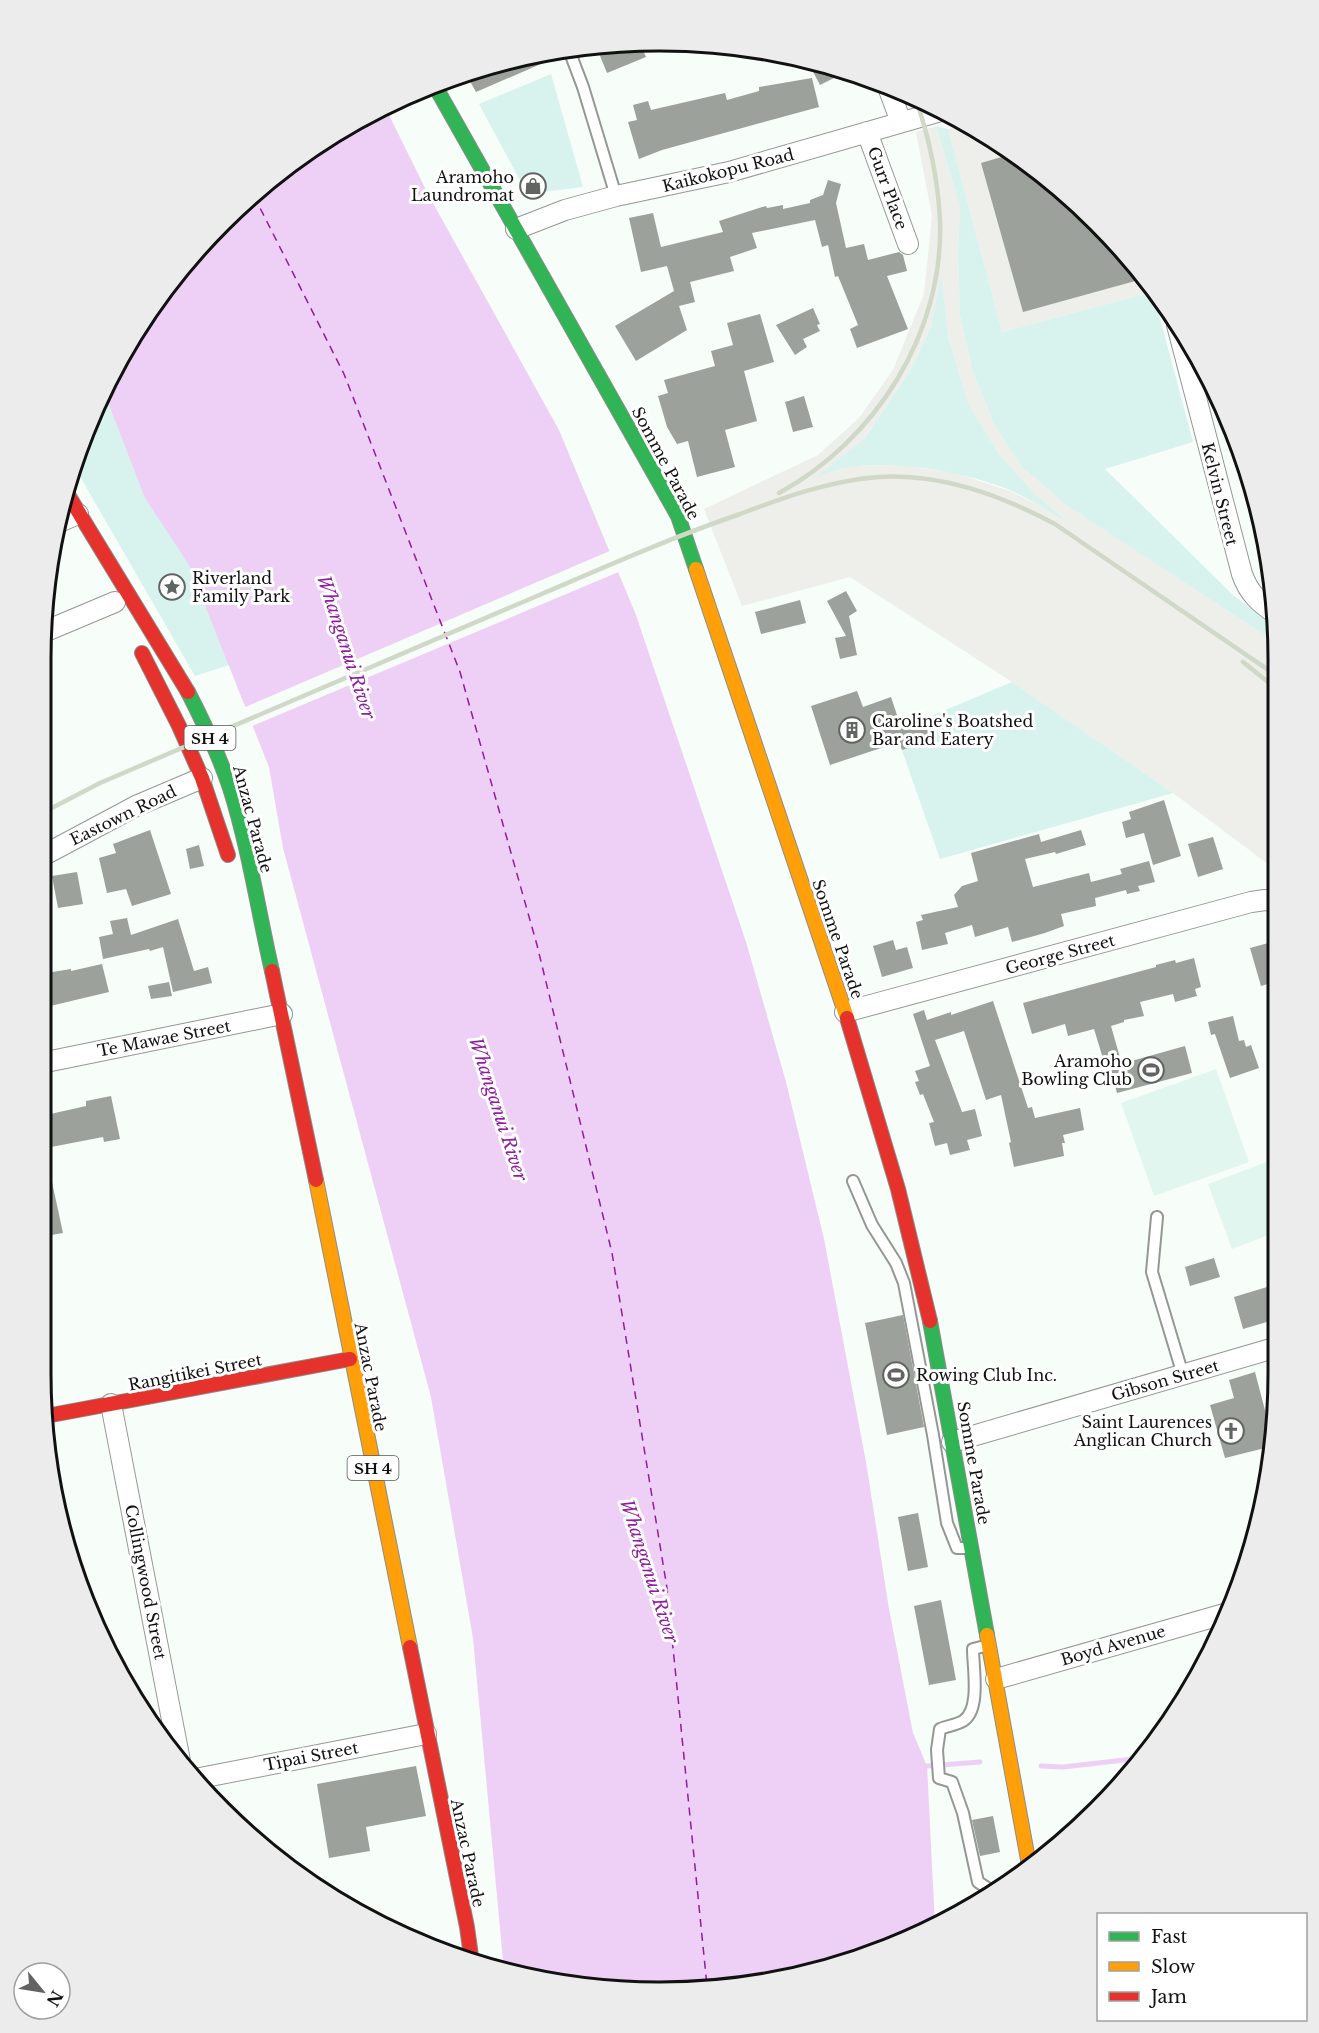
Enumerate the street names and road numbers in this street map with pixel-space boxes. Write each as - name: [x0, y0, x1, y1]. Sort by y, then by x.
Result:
- street label: Kaikokopu Road: [660, 144, 796, 196]
- street label: Gurr Place: [864, 144, 912, 232]
- street label: Somme Parade: [628, 403, 704, 523]
- street label: Kelvin Street: [1198, 440, 1242, 548]
- road number: SH 4: [184, 726, 236, 750]
- street label: Anzac Parade: [229, 762, 277, 875]
- street label: Eastown Road: [67, 781, 180, 849]
- street label: Somme Parade: [808, 877, 868, 1001]
- street label: George Street: [1003, 930, 1117, 978]
- street label: Te Mawae Street: [96, 1015, 232, 1061]
- street label: Anzac Parade: [350, 1320, 391, 1433]
- street label: Rangitikei Street: [127, 1349, 263, 1395]
- street label: Gibson Street: [1109, 1355, 1221, 1405]
- street label: Somme Parade: [953, 1400, 995, 1526]
- road number: SH 4: [348, 1456, 398, 1480]
- street label: Collingwood Street: [121, 1503, 171, 1661]
- street label: Boyd Avenue: [1058, 1620, 1168, 1670]
- street label: Tipai Street: [262, 1737, 360, 1775]
- street label: Anzac Parade: [447, 1796, 489, 1909]

